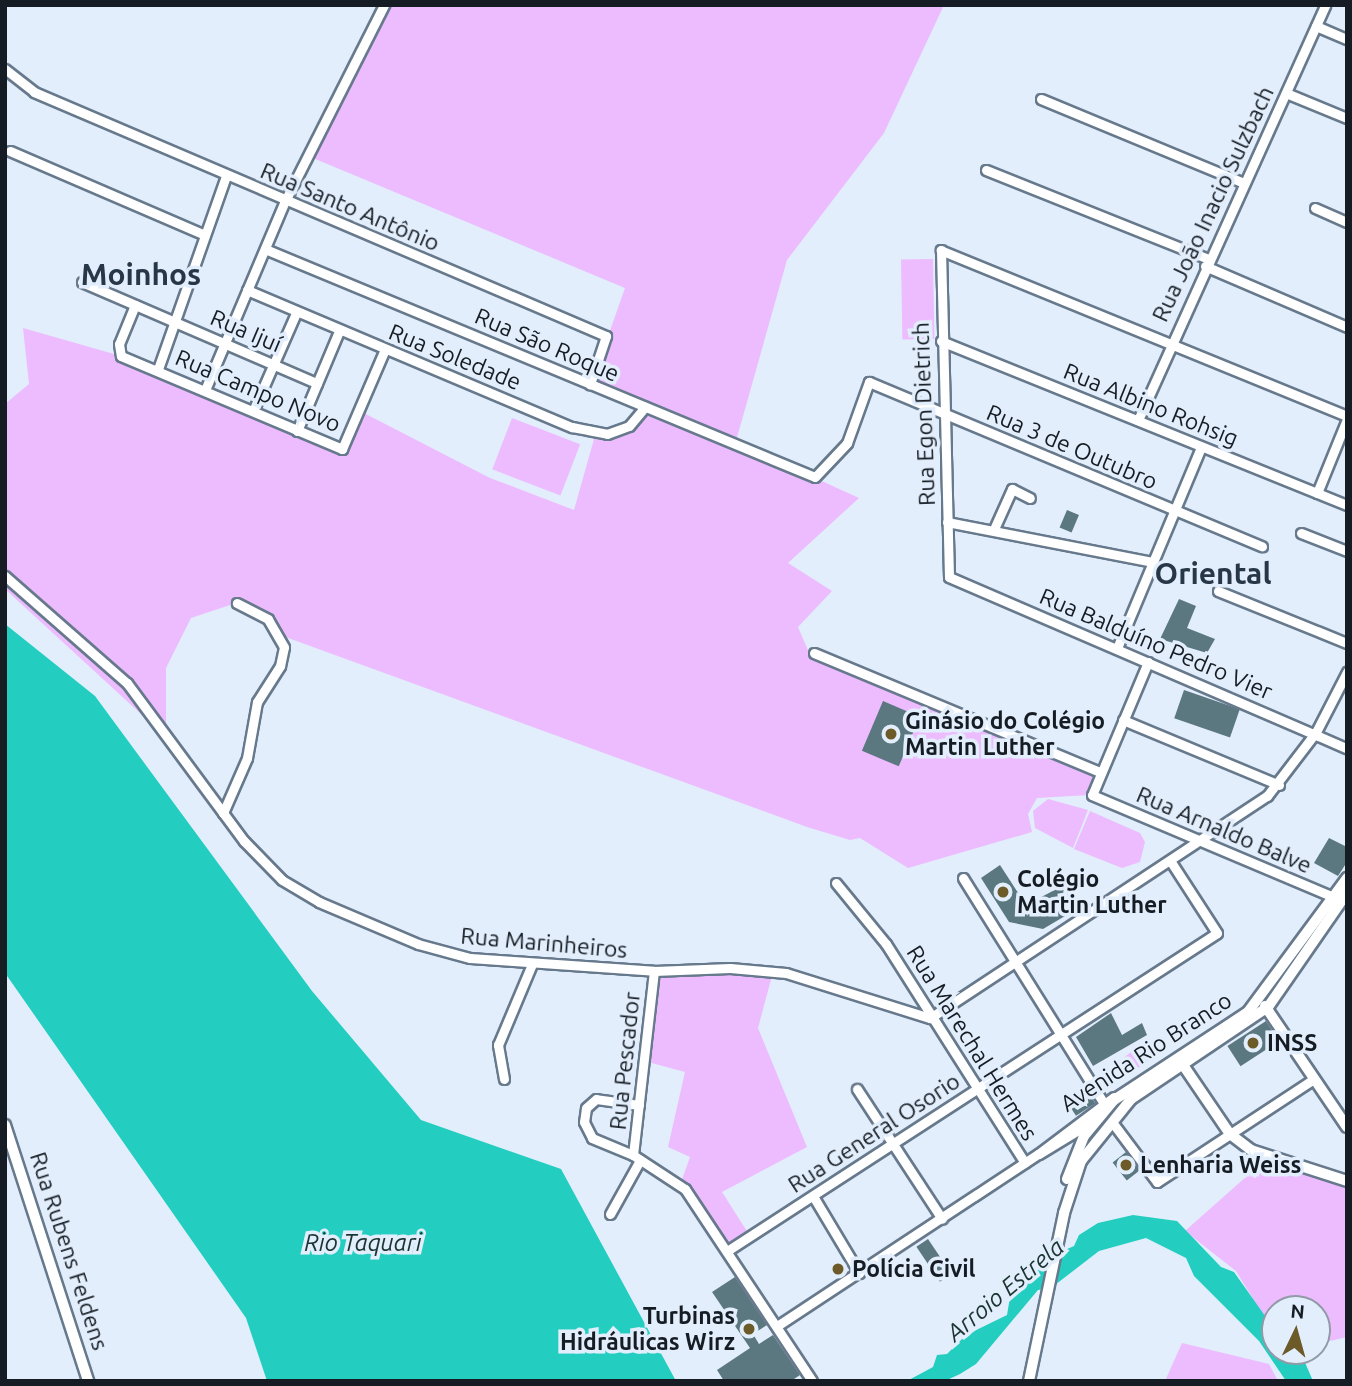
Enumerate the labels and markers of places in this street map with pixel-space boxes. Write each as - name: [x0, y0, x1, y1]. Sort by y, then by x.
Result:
- place label: Ginásio do Colégio Martin Luther: [905, 707, 1105, 761]
- marker: Ginásio do Colégio Martin Luther: [883, 726, 899, 742]
- place label: Colégio Martin Luther: [1017, 865, 1167, 919]
- marker: Colégio Martin Luther: [995, 884, 1011, 900]
- place label: INSS: [1267, 1029, 1317, 1057]
- marker: INSS: [1245, 1035, 1261, 1051]
- place label: Lenharia Weiss: [1140, 1151, 1301, 1179]
- marker: Lenharia Weiss: [1118, 1157, 1134, 1173]
- place label: Polícia Civil: [852, 1255, 976, 1283]
- marker: Polícia Civil: [830, 1261, 846, 1277]
- place label: Turbinas Hidráulicas Wirz: [560, 1302, 735, 1356]
- marker: Turbinas Hidráulicas Wirz: [741, 1321, 757, 1337]

